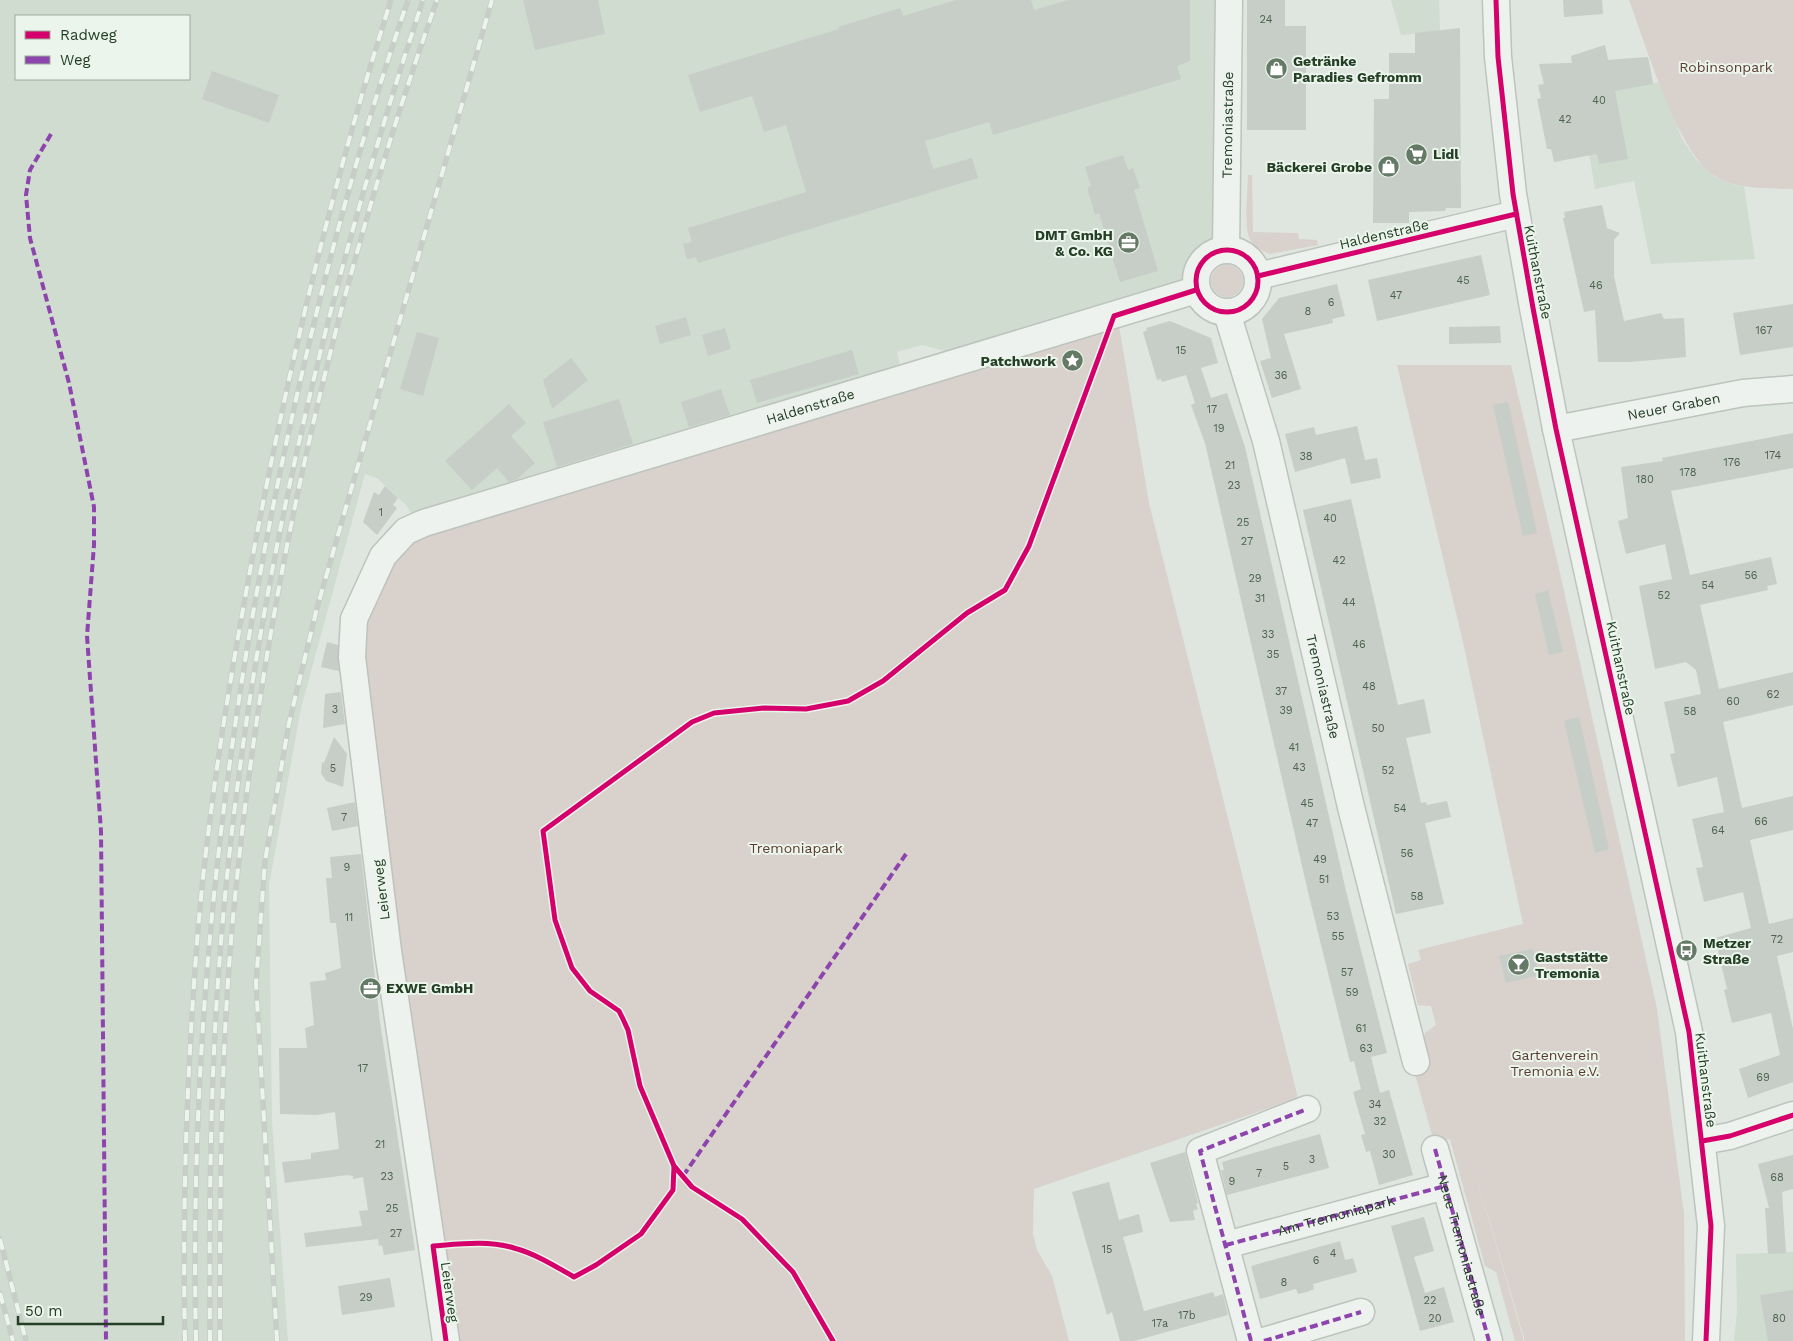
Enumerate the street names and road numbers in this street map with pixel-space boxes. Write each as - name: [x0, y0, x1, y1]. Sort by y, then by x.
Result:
- street label: Tremoniastraße: [1219, 72, 1236, 178]
- street label: Haldenstraße: [1338, 216, 1430, 252]
- street label: Kuithanstraße: [1521, 223, 1555, 321]
- street label: Haldenstraße: [764, 386, 856, 427]
- street label: Neuer Graben: [1626, 390, 1722, 423]
- street label: Kuithanstraße: [1603, 620, 1639, 716]
- street label: Tremoniastraße: [1303, 633, 1343, 740]
- street label: Leierweg: [369, 858, 393, 921]
- street label: Kuithanstraße: [1692, 1032, 1720, 1128]
- street label: Neue Tremoniastraße: [1435, 1173, 1490, 1318]
- street label: Am Tremoniapark: [1276, 1192, 1396, 1239]
- street label: Leierweg: [438, 1261, 462, 1324]

